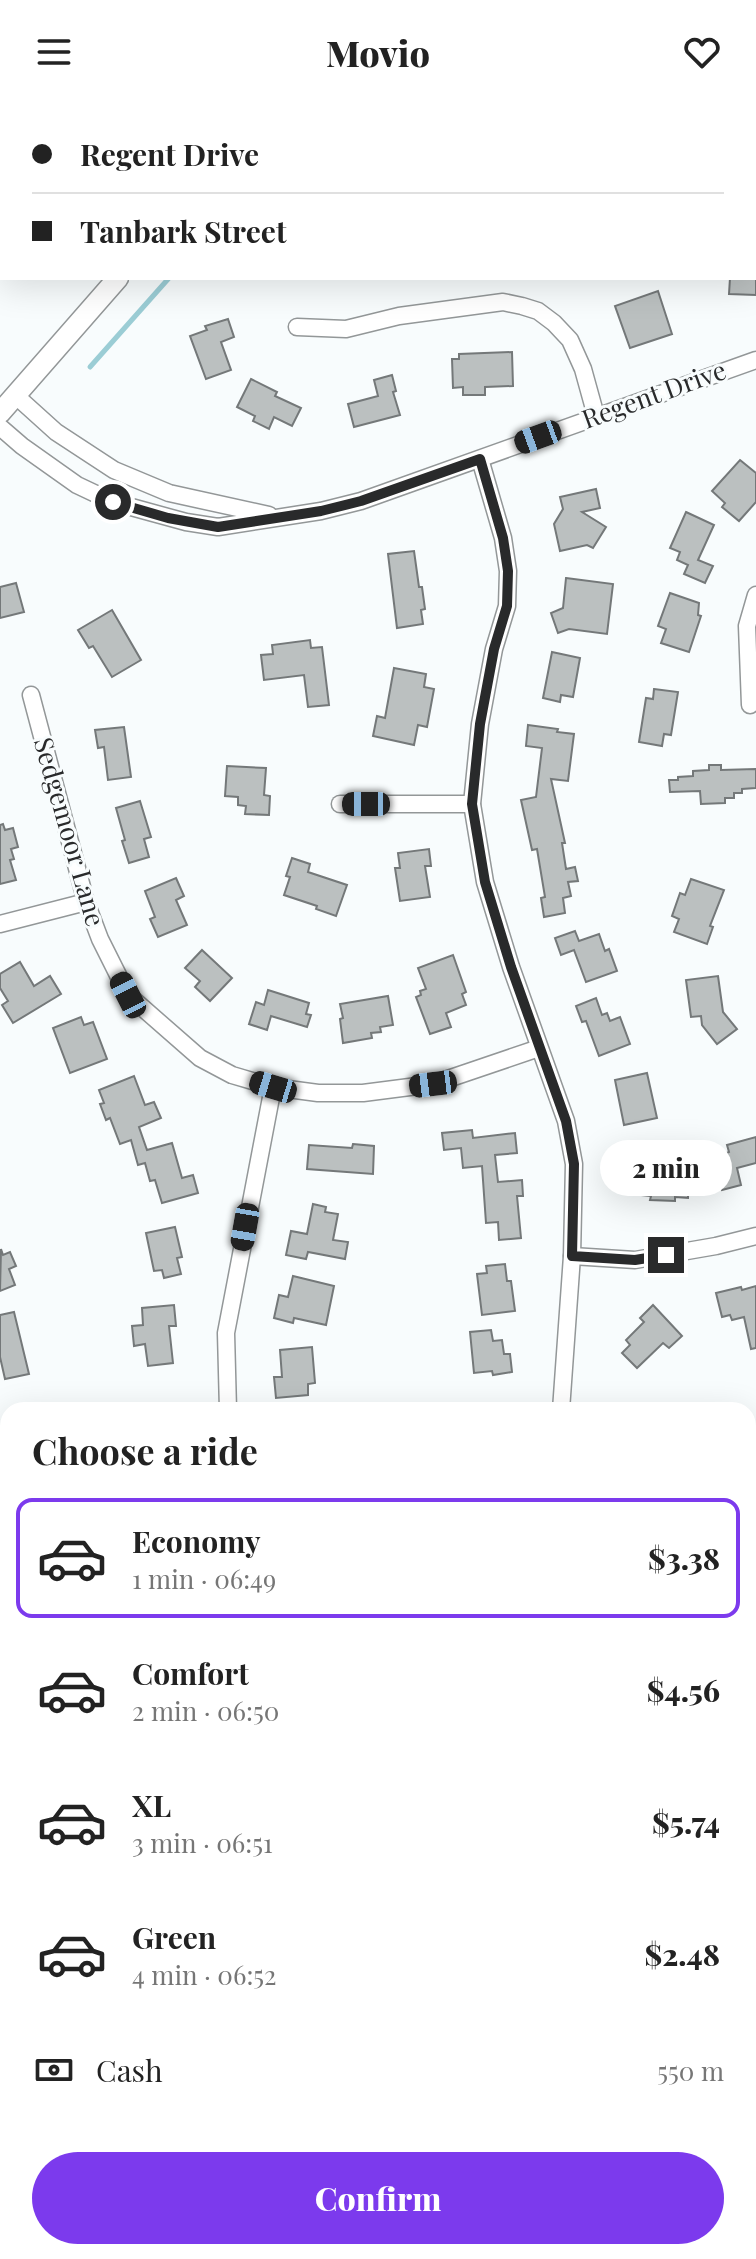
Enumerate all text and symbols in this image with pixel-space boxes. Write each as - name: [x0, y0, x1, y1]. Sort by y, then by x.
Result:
- text: Movio: [326, 28, 430, 76]
- icon: menu: [32, 30, 76, 74]
- icon: heart: [680, 30, 724, 74]
- text: Regent Drive: [80, 134, 259, 174]
- text: Tanbark Street: [80, 211, 286, 251]
- street label: Regent Drive: [577, 351, 730, 436]
- car: [511, 418, 565, 456]
- route start: [95, 484, 131, 520]
- street label: Sedgemoor Lane: [27, 733, 114, 930]
- car: [342, 792, 390, 816]
- car: [106, 968, 150, 1022]
- car: [247, 1069, 299, 1105]
- car: [408, 1069, 458, 1099]
- callout: 2 min: [600, 1139, 732, 1195]
- text: 2 min: [632, 1150, 700, 1185]
- car: [229, 1201, 261, 1253]
- route end: [648, 1237, 684, 1273]
- text: Choose a ride: [32, 1426, 258, 1474]
- text: Economy: [132, 1521, 261, 1561]
- icon: car: [36, 1522, 108, 1594]
- text: $3.38: [648, 1538, 720, 1578]
- text: 1 min · 06:49: [132, 1561, 276, 1596]
- text: Comfort: [132, 1653, 249, 1693]
- icon: car: [36, 1654, 108, 1726]
- text: $4.56: [647, 1670, 720, 1710]
- text: 2 min · 06:50: [132, 1693, 279, 1728]
- text: XL: [132, 1785, 171, 1825]
- icon: car: [36, 1786, 108, 1858]
- text: $5.74: [652, 1802, 720, 1842]
- text: 3 min · 06:51: [132, 1825, 273, 1860]
- text: Green: [132, 1917, 216, 1957]
- icon: car: [36, 1918, 108, 1990]
- text: $2.48: [644, 1934, 720, 1974]
- text: 4 min · 06:52: [132, 1957, 277, 1992]
- icon: cash: [32, 2048, 76, 2092]
- text: Cash: [96, 2050, 163, 2090]
- text: 550 m: [657, 2053, 724, 2088]
- button: Confirm: [32, 2152, 724, 2244]

